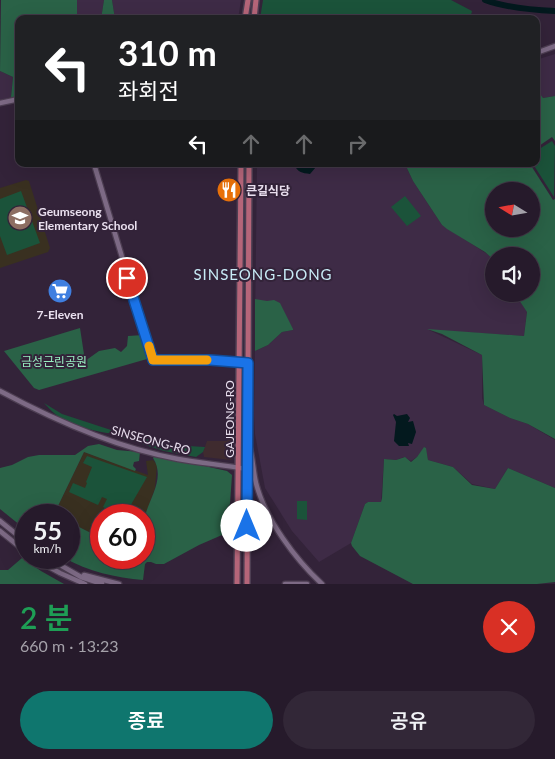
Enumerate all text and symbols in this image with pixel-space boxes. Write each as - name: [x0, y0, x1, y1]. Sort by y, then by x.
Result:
- text: 310 m: [118, 31, 217, 73]
- icon: left: [35, 35, 100, 100]
- text: 좌회전: [118, 77, 179, 104]
- icon: left: [184, 130, 212, 158]
- icon: ahead: [237, 130, 265, 158]
- icon: ahead: [290, 130, 318, 158]
- icon: right: [343, 130, 371, 158]
- restaurant icon: 큰길식당: [216, 177, 242, 203]
- north arrow: [485, 182, 540, 238]
- map controls: [485, 182, 540, 302]
- place label: 큰길식당: [246, 183, 290, 198]
- place label: Geumseong Elementary School: [38, 204, 137, 233]
- school or university icon: Geumseong Elementary School: [7, 205, 33, 231]
- button: sound: [485, 247, 540, 302]
- pin: [106, 257, 148, 299]
- icon: arrive: [113, 264, 141, 292]
- district label: SINSEONG-DONG: [193, 265, 333, 283]
- supermarket icon: 7-Eleven: [47, 278, 73, 304]
- place label: 7-Eleven: [37, 307, 84, 322]
- park label: 금성근린공원: [21, 354, 87, 369]
- street label: GAJEONG-RO: [222, 380, 237, 458]
- street label: SINSEONG-RO: [110, 422, 193, 458]
- position arrow: [220, 499, 272, 551]
- speed limit sign: 60: [90, 504, 155, 569]
- text: 55: [33, 515, 62, 545]
- text: km/h: [33, 541, 62, 556]
- text: 2 분: [20, 599, 72, 635]
- button: close: [483, 601, 535, 653]
- text: 660 m · 13:23: [20, 636, 119, 655]
- button: 종료: [20, 691, 273, 749]
- button: 공유: [283, 691, 535, 749]

